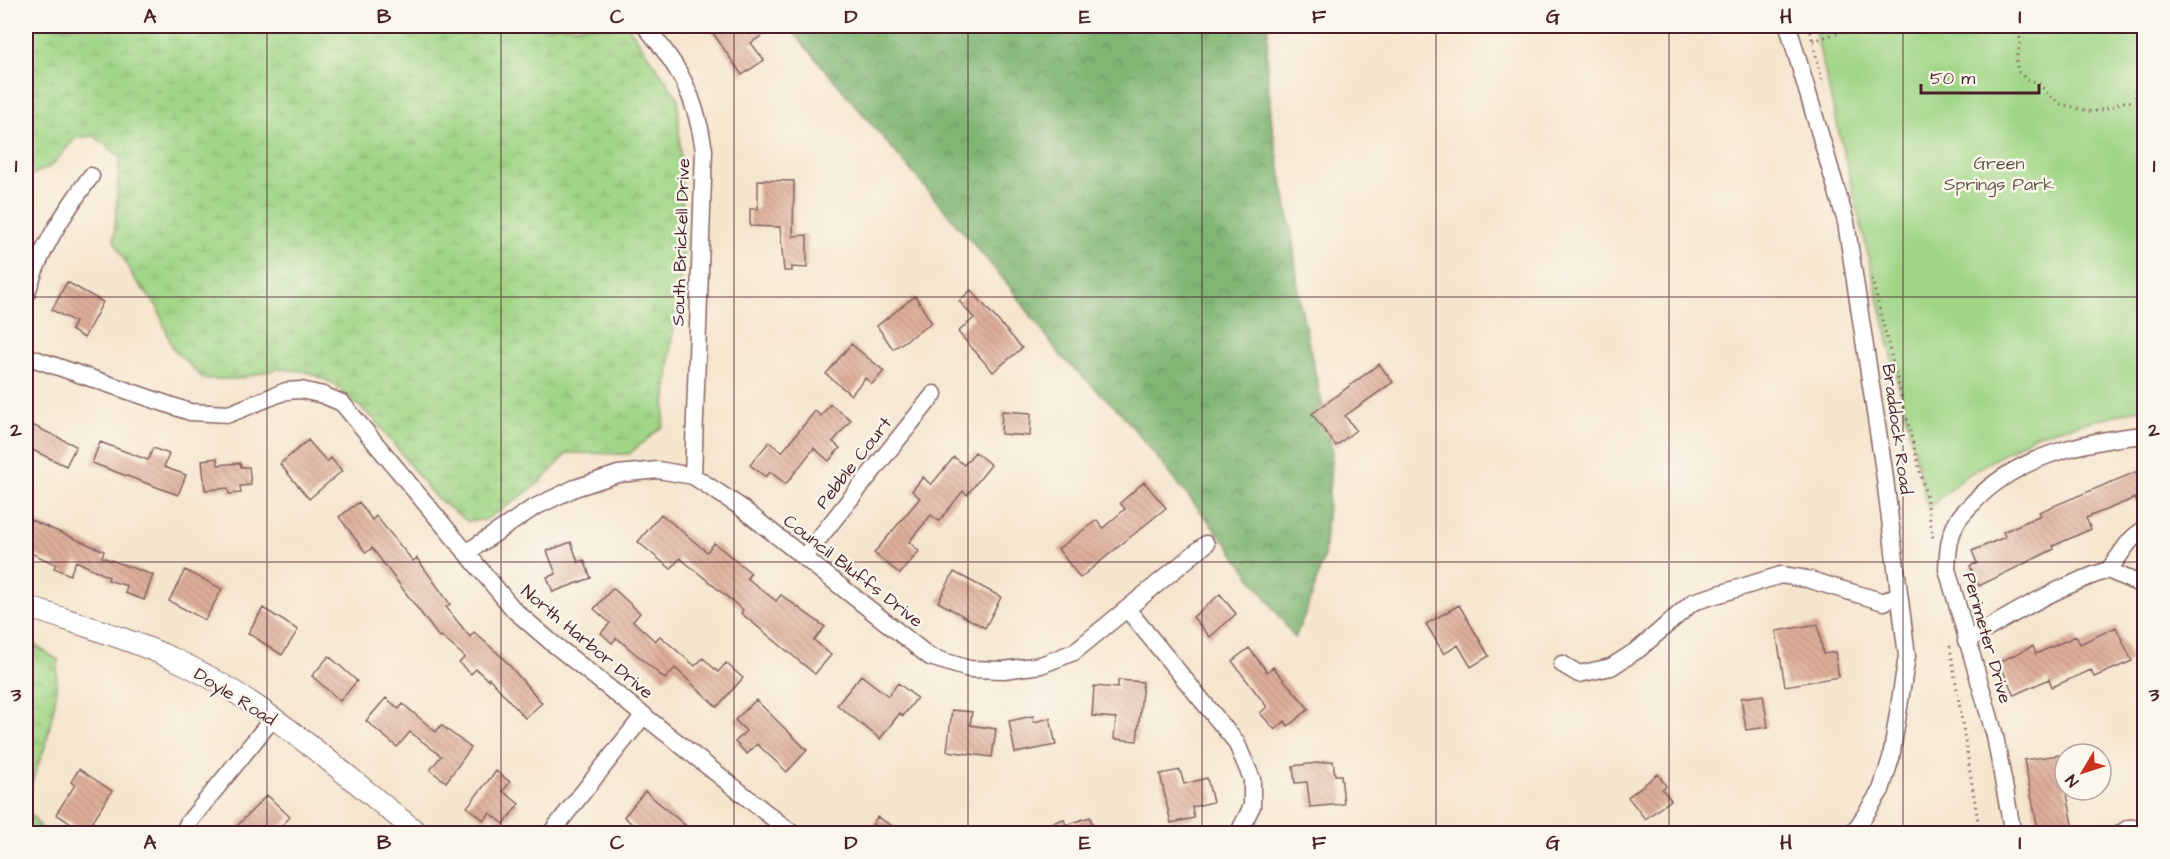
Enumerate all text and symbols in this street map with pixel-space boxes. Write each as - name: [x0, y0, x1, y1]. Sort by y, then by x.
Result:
- text: A: [144, 3, 157, 31]
- text: B: [377, 3, 392, 31]
- text: C: [610, 3, 625, 31]
- text: D: [845, 3, 858, 31]
- text: E: [1079, 3, 1091, 31]
- text: F: [1312, 3, 1327, 31]
- text: G: [1546, 3, 1560, 31]
- text: H: [1780, 3, 1792, 31]
- text: I: [2018, 3, 2022, 31]
- scale bar: [1921, 57, 2040, 95]
- text: 50 m: [1930, 66, 1975, 91]
- park label: Green Springs Park: [1944, 151, 2054, 198]
- text: 1: [15, 152, 18, 180]
- text: 1: [2153, 152, 2156, 180]
- street label: South Brickell Drive: [666, 157, 696, 326]
- street label: Braddock Road: [1875, 362, 1919, 496]
- street label: Pebble Court: [810, 411, 898, 514]
- text: 2: [9, 416, 22, 444]
- text: 2: [2147, 416, 2160, 444]
- street label: Council Bluffs Drive: [778, 509, 928, 634]
- street label: Perimeter Drive: [1956, 570, 2018, 707]
- street label: North Harbor Drive: [516, 579, 659, 705]
- street label: Doyle Road: [188, 662, 281, 733]
- text: 3: [10, 681, 22, 709]
- text: 3: [2148, 681, 2160, 709]
- north arrow: [2053, 742, 2113, 802]
- text: N: [2060, 770, 2084, 792]
- text: A: [144, 829, 157, 857]
- text: B: [377, 829, 392, 857]
- text: C: [610, 829, 625, 857]
- text: D: [845, 829, 858, 857]
- text: E: [1079, 829, 1091, 857]
- text: F: [1312, 829, 1327, 857]
- text: G: [1546, 829, 1560, 857]
- text: H: [1780, 829, 1792, 857]
- text: I: [2018, 829, 2022, 857]

